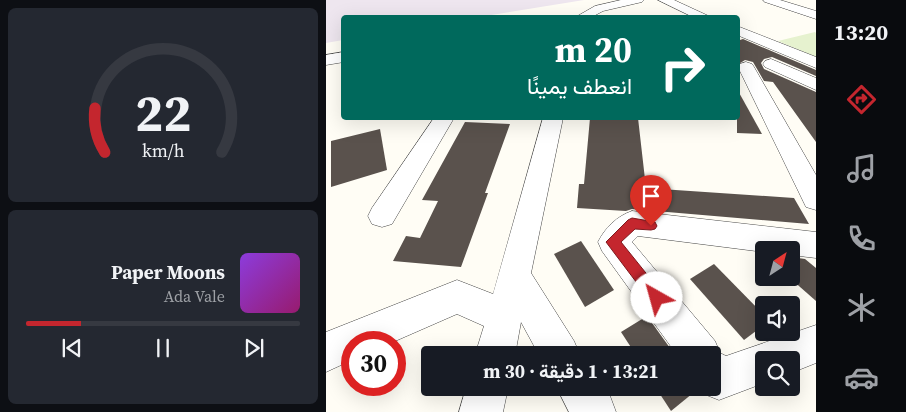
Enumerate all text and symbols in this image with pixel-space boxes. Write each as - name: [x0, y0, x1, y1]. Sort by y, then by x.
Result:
- text: 13:20: [834, 17, 888, 47]
- text: 20 m: [555, 26, 632, 74]
- icon: right: [650, 35, 715, 100]
- text: انعطف يمينًا: [527, 71, 632, 101]
- text: 22: [135, 77, 191, 148]
- icon: directions: [844, 82, 879, 117]
- text: km/h: [142, 138, 185, 163]
- icon: music: [844, 151, 879, 186]
- pin: [630, 175, 672, 226]
- icon: arrive: [637, 182, 665, 210]
- icon: phone: [844, 221, 879, 256]
- north arrow: [755, 241, 800, 286]
- map controls: [755, 241, 800, 396]
- text: Paper Moons: [111, 259, 225, 285]
- position arrow: [630, 271, 682, 323]
- text: Ada Vale: [164, 285, 225, 307]
- icon: climate: [844, 290, 879, 325]
- button: sound: [755, 296, 800, 341]
- speed limit sign: 30: [341, 331, 406, 396]
- icon: previous: [58, 334, 86, 362]
- icon: pause: [149, 334, 177, 362]
- icon: next: [240, 334, 268, 362]
- button: search: [755, 351, 800, 396]
- text: 13:21 · 1 دقيقة · 30 m: [483, 358, 659, 384]
- icon: car: [844, 360, 879, 395]

